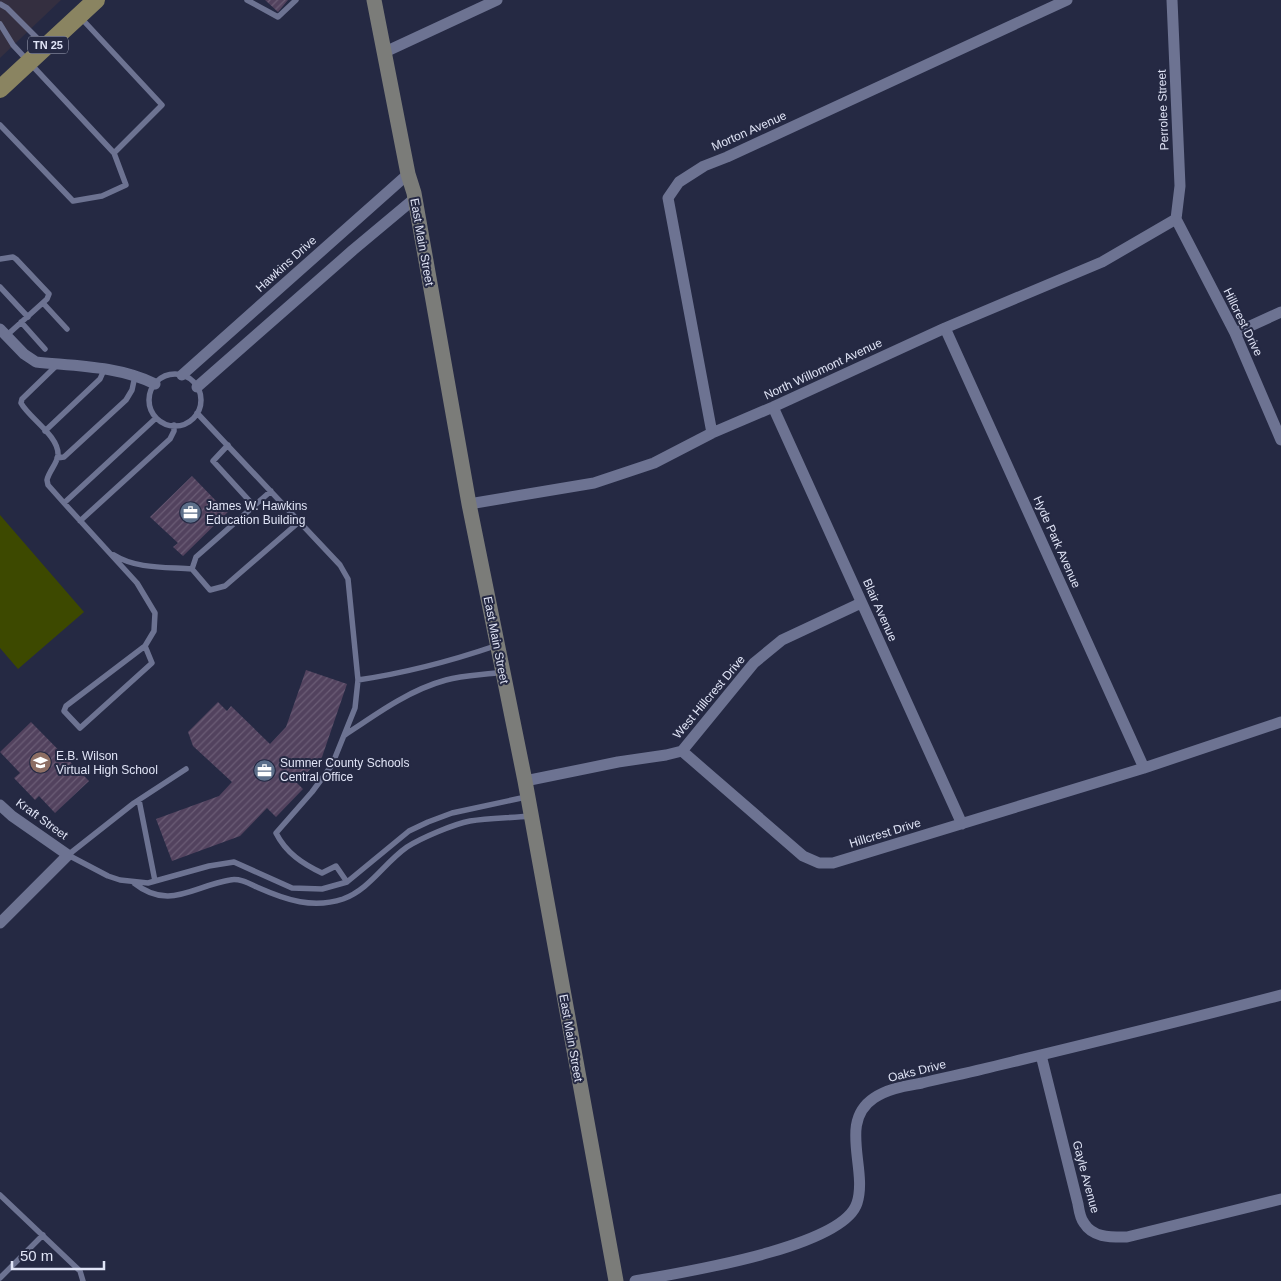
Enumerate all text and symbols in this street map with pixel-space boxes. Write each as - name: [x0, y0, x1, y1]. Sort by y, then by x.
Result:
- road number: TN 25: [28, 36, 68, 54]
- street label: Perrolee Street: [1155, 69, 1171, 151]
- street label: Morton Avenue: [709, 108, 789, 154]
- street label: East Main Street: [407, 197, 437, 288]
- street label: Hawkins Drive: [253, 233, 319, 295]
- street label: Hillcrest Drive: [1220, 286, 1266, 359]
- street label: North Willomont Avenue: [762, 335, 884, 403]
- street label: Hyde Park Avenue: [1030, 494, 1084, 590]
- place label: James W. Hawkins Education Building: [206, 499, 307, 527]
- office icon: James W. Hawkins Education Building: [178, 501, 202, 525]
- street label: Blair Avenue: [860, 576, 900, 644]
- street label: East Main Street: [481, 595, 511, 686]
- street label: West Hillcrest Drive: [670, 652, 748, 742]
- place label: E.B. Wilson Virtual High School: [56, 749, 158, 777]
- school or university icon: E.B. Wilson Virtual High School: [28, 751, 52, 775]
- place label: Sumner County Schools Central Office: [280, 756, 409, 784]
- office icon: Sumner County Schools Central Office: [252, 758, 276, 782]
- street label: Kraft Street: [13, 795, 71, 843]
- street label: Hillcrest Drive: [848, 815, 923, 851]
- street label: East Main Street: [556, 993, 586, 1084]
- street label: Oaks Drive: [887, 1057, 948, 1085]
- street label: Gayle Avenue: [1070, 1139, 1102, 1215]
- scale bar: [12, 1238, 105, 1270]
- text: 50 m: [20, 1247, 53, 1264]

